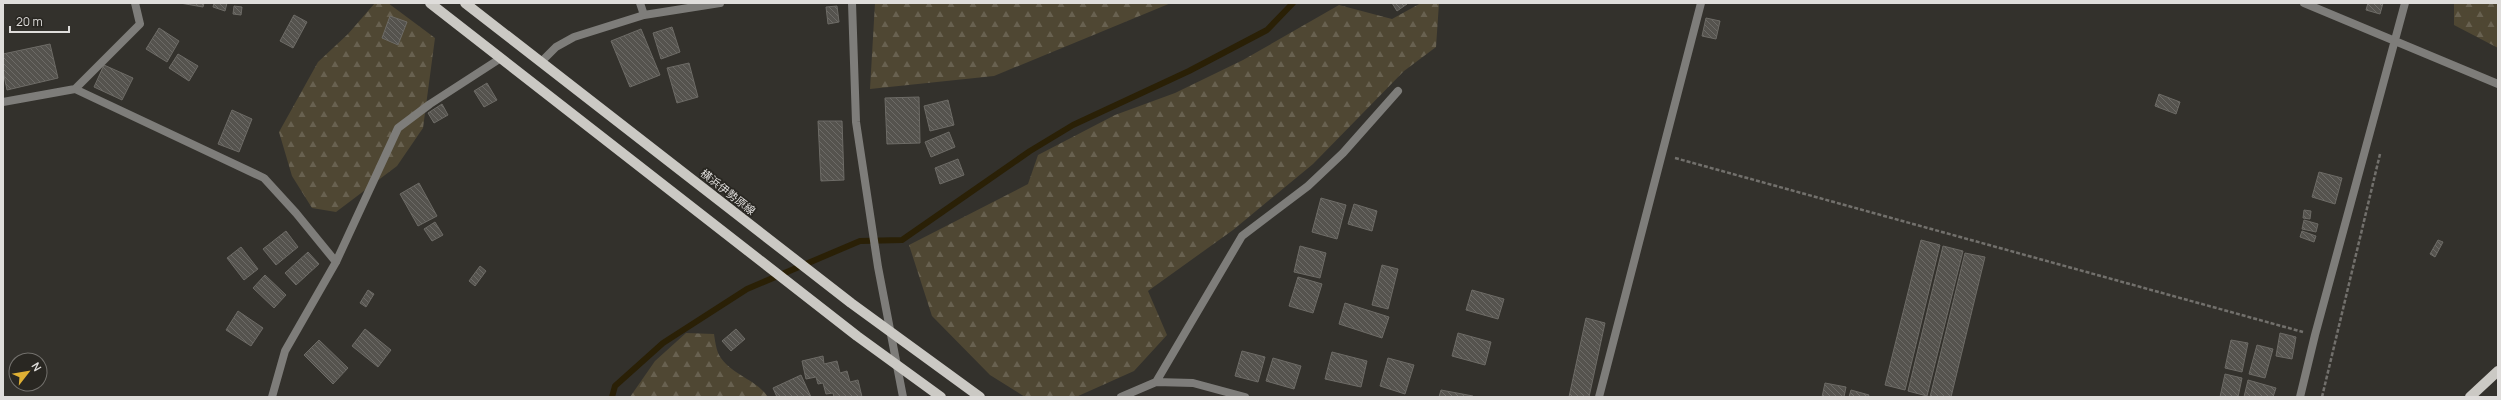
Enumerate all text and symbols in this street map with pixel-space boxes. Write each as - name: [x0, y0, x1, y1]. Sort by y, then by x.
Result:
- scale bar: [10, 8, 69, 34]
- text: 20 m: [16, 13, 43, 30]
- street label: 横浜伊勢原線: [698, 165, 759, 218]
- north arrow: [8, 352, 48, 392]
- text: N: [29, 359, 46, 374]

